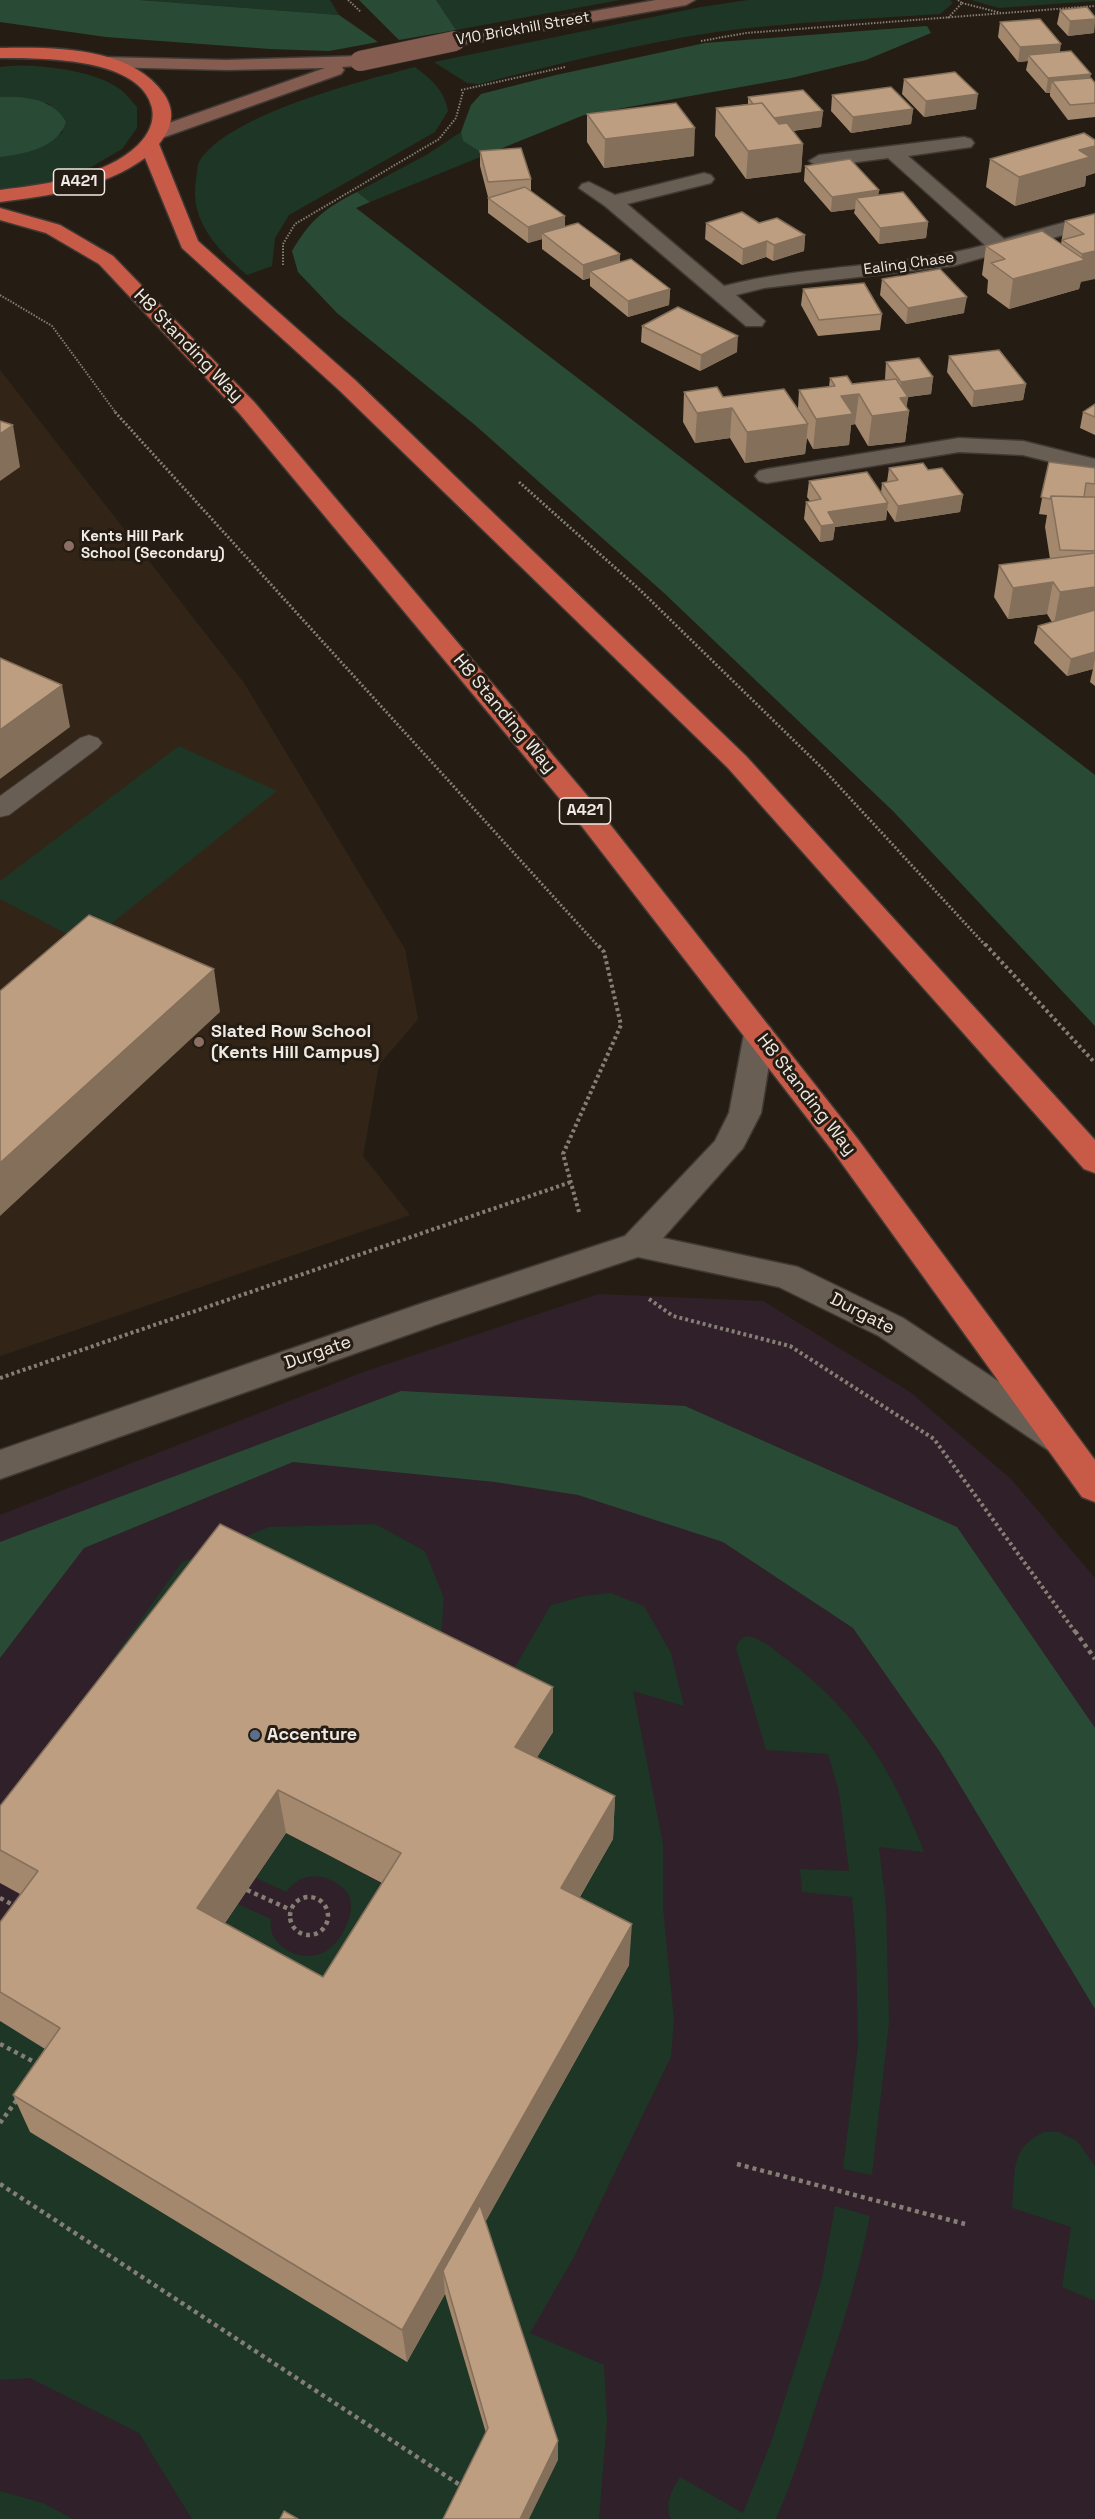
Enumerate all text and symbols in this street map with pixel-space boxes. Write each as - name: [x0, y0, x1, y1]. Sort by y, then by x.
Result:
- street label: V10 Brickhill Street: [455, 8, 591, 50]
- road number: A421: [54, 169, 104, 195]
- street label: Ealing Chase: [863, 249, 955, 279]
- street label: H8 Standing Way: [129, 285, 247, 407]
- place label: Kents Hill Park School (Secondary): [81, 528, 224, 563]
- marker: Kents Hill Park School (Secondary): [62, 539, 76, 553]
- street label: H8 Standing Way: [448, 650, 560, 778]
- road number: A421: [560, 798, 610, 824]
- place label: Slated Row School (Kents Hill Campus): [211, 1021, 380, 1064]
- street label: H8 Standing Way: [752, 1030, 860, 1160]
- marker: Slated Row School (Kents Hill Campus): [192, 1035, 206, 1049]
- street label: Durgate: [826, 1289, 898, 1339]
- street label: Durgate: [282, 1331, 354, 1375]
- place label: Accenture: [267, 1724, 357, 1746]
- marker: Accenture: [248, 1728, 262, 1742]

